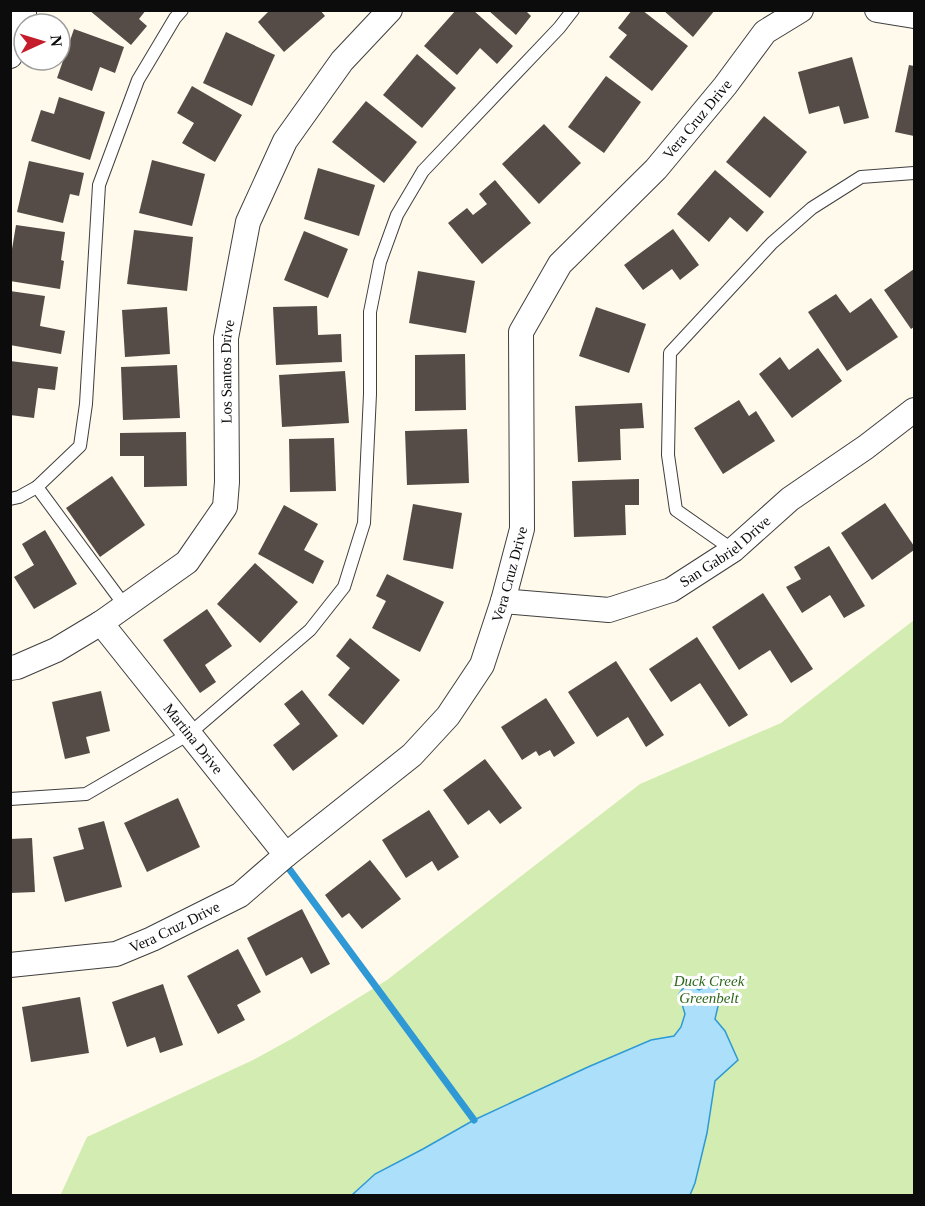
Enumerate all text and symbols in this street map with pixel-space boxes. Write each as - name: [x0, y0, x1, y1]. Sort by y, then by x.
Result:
- north arrow: [12, 12, 72, 72]
- text: N: [48, 35, 65, 48]
- street label: Vera Cruz Drive: [660, 76, 735, 162]
- street label: Los Santos Drive: [218, 318, 237, 424]
- street label: San Gabriel Drive: [677, 512, 774, 590]
- street label: Vera Cruz Drive: [489, 524, 530, 624]
- street label: Martina Drive: [160, 700, 226, 777]
- street label: Vera Cruz Drive: [127, 898, 223, 956]
- park label: Duck Creek Greenbelt: [673, 973, 745, 1006]

